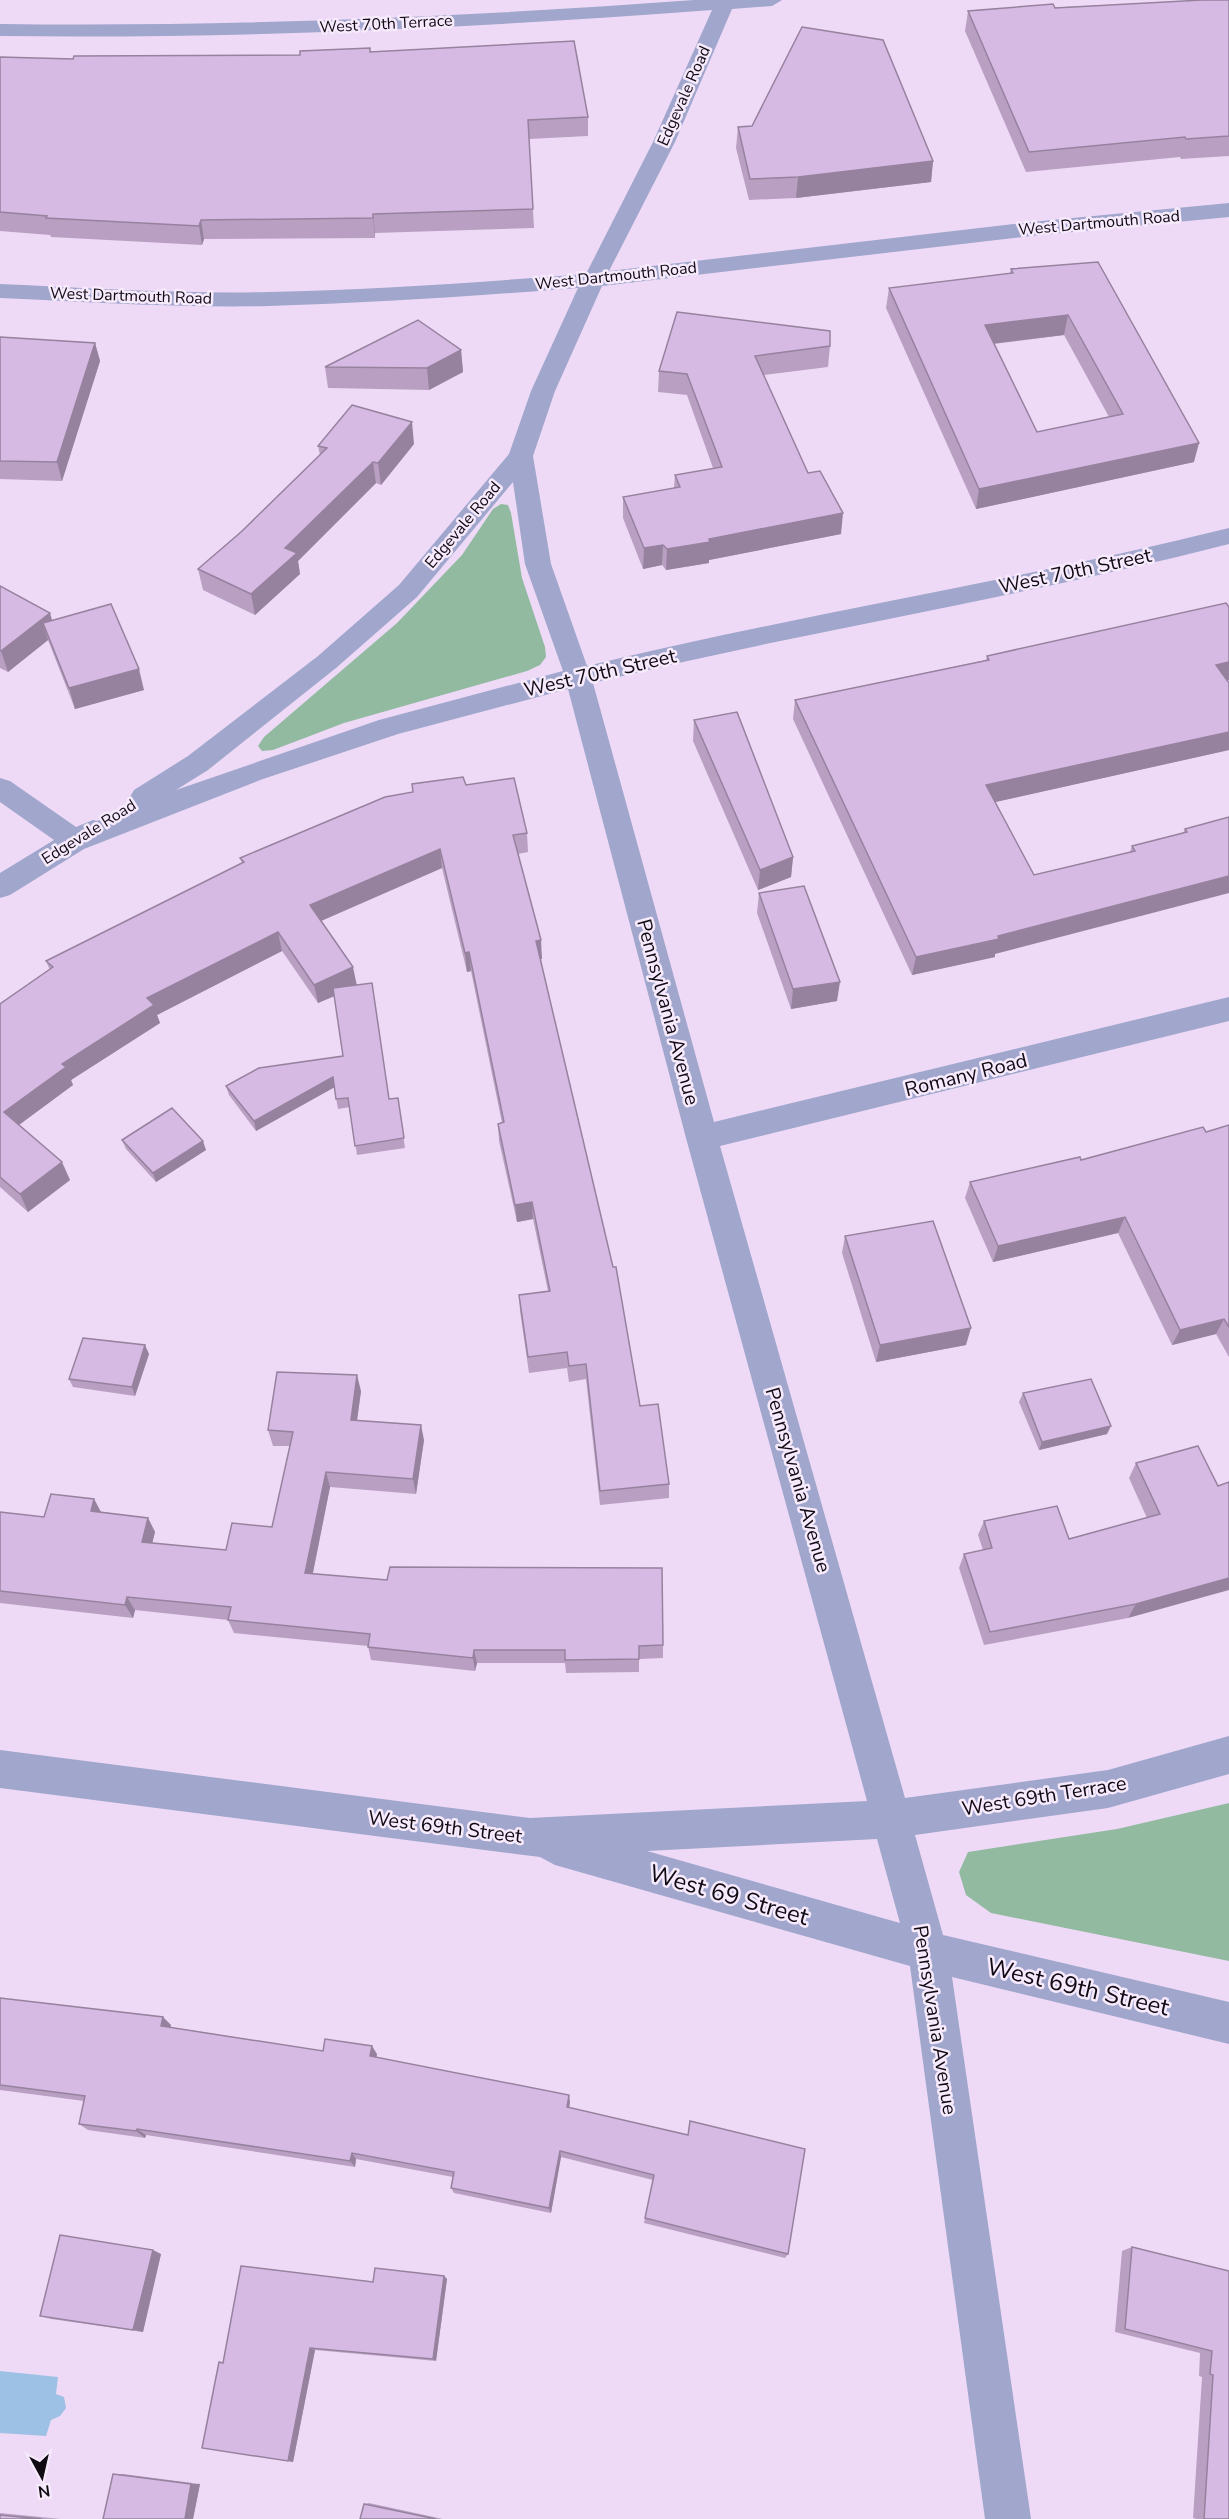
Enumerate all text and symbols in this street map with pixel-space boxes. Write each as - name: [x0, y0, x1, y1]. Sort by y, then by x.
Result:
- street label: West 70th Terrace: [319, 10, 453, 38]
- street label: Edgevale Road: [652, 42, 716, 150]
- street label: West Dartmouth Road: [1017, 205, 1181, 241]
- street label: West Dartmouth Road: [534, 257, 698, 295]
- street label: West Dartmouth Road: [50, 282, 212, 310]
- street label: Edgevale Road: [420, 477, 506, 573]
- street label: West 70th Street: [996, 541, 1155, 600]
- street label: West 70th Street: [521, 642, 680, 704]
- street label: Edgevale Road: [38, 794, 140, 870]
- street label: Pennsylvania Avenue: [630, 916, 706, 1108]
- street label: Romany Road: [902, 1047, 1030, 1103]
- street label: Pennsylvania Avenue: [759, 1384, 837, 1576]
- street label: West 69th Terrace: [960, 1770, 1128, 1822]
- street label: West 69th Street: [366, 1804, 525, 1850]
- street label: West 69 Street: [646, 1857, 813, 1933]
- street label: Pennsylvania Avenue: [907, 1923, 963, 2117]
- street label: West 69th Street: [984, 1950, 1173, 2024]
- north arrow: [12, 2447, 72, 2507]
- text: N: [36, 2479, 51, 2503]

